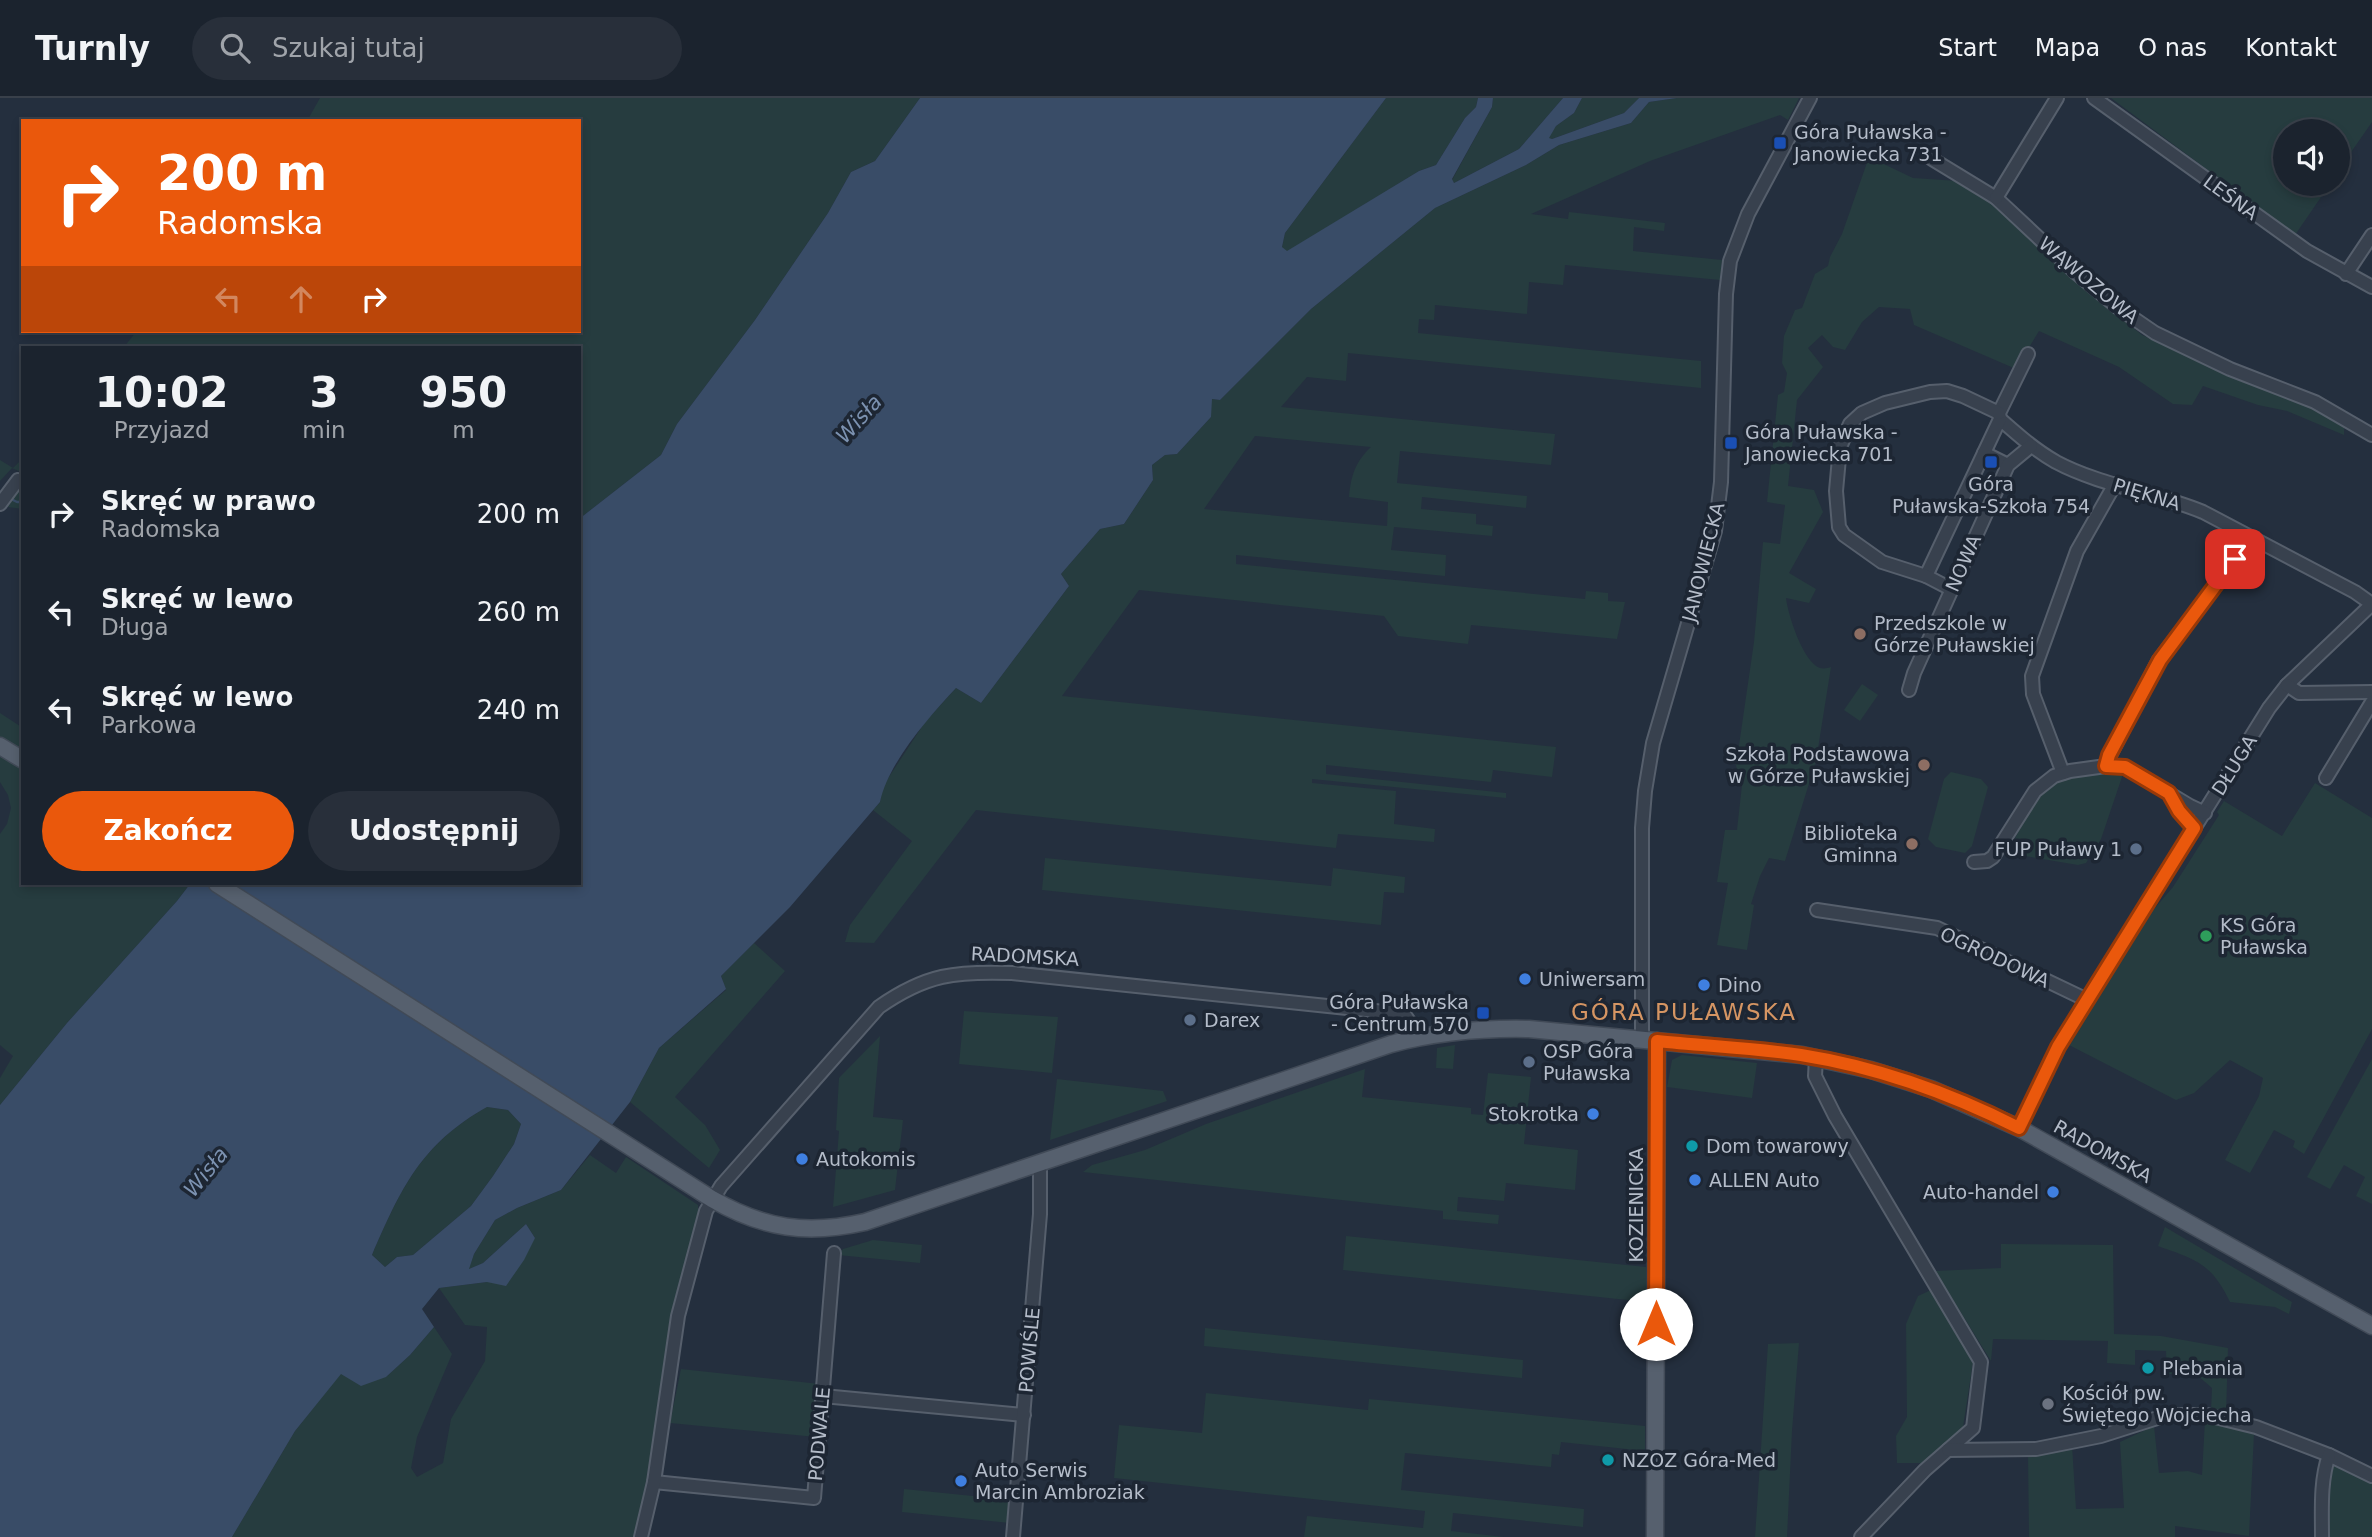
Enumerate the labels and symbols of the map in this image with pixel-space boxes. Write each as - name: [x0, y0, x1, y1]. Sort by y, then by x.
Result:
- place label: Góra Puławska - Janowiecka 731: [1793, 121, 1947, 165]
- marker: Góra Puławska - Janowiecka 731: [1772, 135, 1788, 151]
- street label: LEŚNA: [2200, 169, 2263, 224]
- street label: WĄWOZOWA: [2035, 232, 2143, 328]
- water label: Wisła: [831, 390, 887, 448]
- place label: Góra Puławska - Janowiecka 701: [1744, 421, 1898, 465]
- marker: Góra Puławska - Janowiecka 701: [1723, 435, 1739, 451]
- marker: Góra Puławska-Szkoła 754: [1983, 454, 1999, 470]
- place label: Góra Puławska-Szkoła 754: [1892, 473, 2090, 517]
- street label: PIĘKNA: [2111, 473, 2183, 515]
- street label: JANOWIECKA: [1677, 500, 1728, 625]
- pin: [2205, 529, 2265, 589]
- street label: NOWA: [1941, 531, 1985, 595]
- place label: Przedszkole w Górze Puławskiej: [1874, 612, 2035, 656]
- marker: Przedszkole w Górze Puławskiej: [1852, 626, 1868, 642]
- street label: DŁUGA: [2207, 731, 2261, 799]
- place label: Szkoła Podstawowa w Górze Puławskiej: [1725, 743, 1910, 787]
- marker: Szkoła Podstawowa w Górze Puławskiej: [1916, 757, 1932, 773]
- place label: Biblioteka Gminna: [1804, 822, 1898, 866]
- marker: Biblioteka Gminna: [1904, 836, 1920, 852]
- place label: FUP Puławy 1: [1995, 838, 2122, 860]
- marker: FUP Puławy 1: [2128, 841, 2144, 857]
- place label: KS Góra Puławska: [2220, 914, 2308, 958]
- street label: OGRODOWA: [1937, 922, 2053, 992]
- marker: KS Góra Puławska: [2198, 928, 2214, 944]
- street label: RADOMSKA: [970, 942, 1080, 970]
- place label: Uniwersam: [1539, 968, 1645, 990]
- marker: Uniwersam: [1517, 971, 1533, 987]
- place label: Dino: [1718, 974, 1762, 996]
- marker: Dino: [1696, 977, 1712, 993]
- place label: Góra Puławska - Centrum 570: [1329, 991, 1469, 1035]
- district label: GÓRA PUŁAWSKA: [1571, 998, 1797, 1025]
- marker: Góra Puławska - Centrum 570: [1475, 1005, 1491, 1021]
- place label: Darex: [1204, 1009, 1260, 1031]
- marker: Darex: [1182, 1012, 1198, 1028]
- place label: OSP Góra Puławska: [1543, 1040, 1633, 1084]
- marker: OSP Góra Puławska: [1521, 1054, 1537, 1070]
- place label: Stokrotka: [1488, 1103, 1579, 1125]
- marker: Stokrotka: [1585, 1106, 1601, 1122]
- street label: RADOMSKA: [2050, 1115, 2156, 1187]
- place label: Dom towarowy: [1706, 1135, 1849, 1157]
- marker: Dom towarowy: [1684, 1138, 1700, 1154]
- water label: Wisła: [179, 1143, 233, 1201]
- street label: KOZIENICKA: [1625, 1147, 1647, 1263]
- place label: Autokomis: [816, 1148, 916, 1170]
- marker: Autokomis: [794, 1151, 810, 1167]
- place label: ALLEN Auto: [1709, 1169, 1820, 1191]
- marker: ALLEN Auto: [1687, 1172, 1703, 1188]
- place label: Auto-handel: [1923, 1181, 2039, 1203]
- marker: Auto-handel: [2045, 1184, 2061, 1200]
- position arrow: [1619, 1287, 1693, 1361]
- street label: POWIŚLE: [1013, 1306, 1044, 1394]
- place label: Plebania: [2162, 1357, 2243, 1379]
- marker: Plebania: [2140, 1360, 2156, 1376]
- place label: Kościół pw. Świętego Wojciecha: [2062, 1382, 2252, 1426]
- street label: PODWALE: [804, 1386, 834, 1482]
- marker: Kościół pw. Świętego Wojciecha: [2040, 1396, 2056, 1412]
- place label: NZOZ Góra-Med: [1622, 1449, 1776, 1471]
- marker: NZOZ Góra-Med: [1600, 1452, 1616, 1468]
- place label: Auto Serwis Marcin Ambroziak: [975, 1459, 1145, 1503]
- marker: Auto Serwis Marcin Ambroziak: [953, 1473, 969, 1489]

